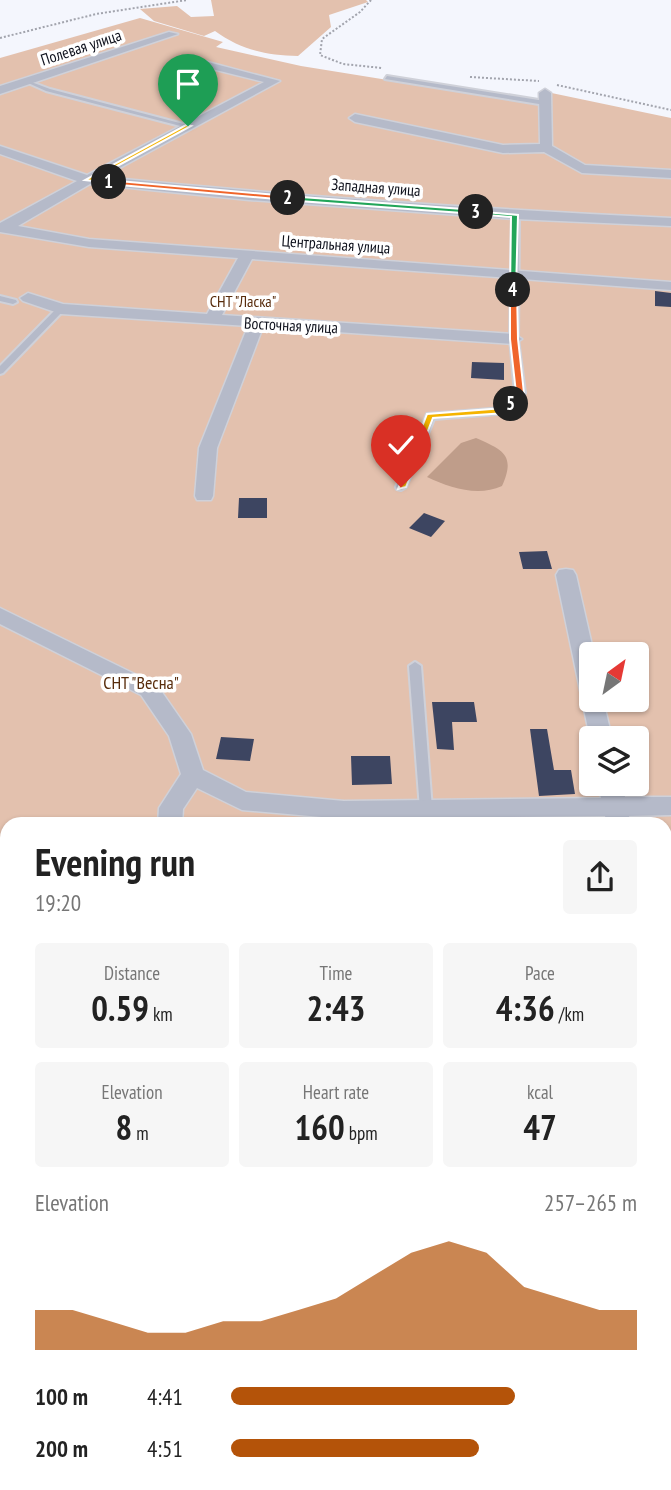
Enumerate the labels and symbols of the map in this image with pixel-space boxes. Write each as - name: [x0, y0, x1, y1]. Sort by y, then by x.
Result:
- street label: Полевая улица: [38, 25, 124, 69]
- pin: [158, 54, 218, 126]
- pin: 1: [92, 164, 126, 200]
- street label: Западная улица: [331, 174, 421, 200]
- pin: 2: [270, 180, 306, 216]
- pin: 3: [458, 194, 494, 230]
- street label: Центральная улица: [281, 230, 391, 258]
- pin: 4: [496, 272, 530, 308]
- park label: СНТ "Ласка": [210, 291, 276, 311]
- street label: Восточная улица: [244, 313, 338, 337]
- pin: 5: [494, 386, 528, 422]
- pin: [371, 415, 431, 487]
- north arrow: [579, 642, 649, 712]
- park label: СНТ "Весна": [103, 671, 179, 694]

